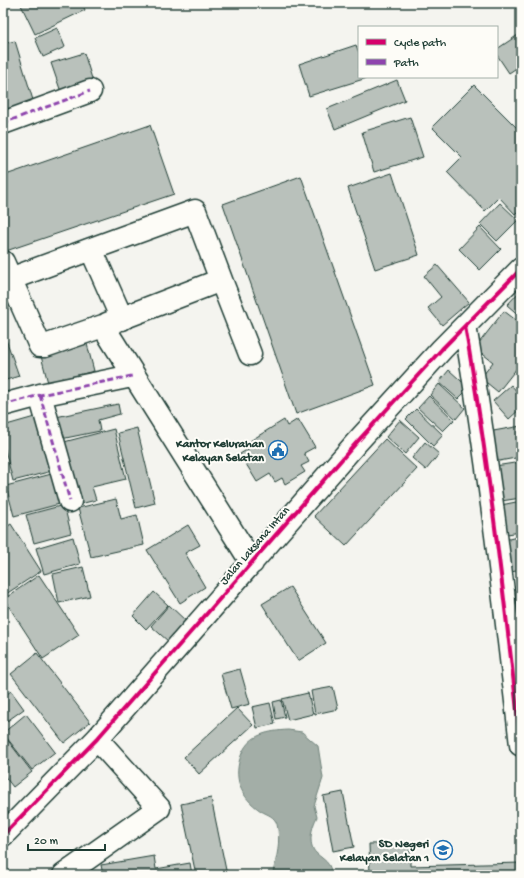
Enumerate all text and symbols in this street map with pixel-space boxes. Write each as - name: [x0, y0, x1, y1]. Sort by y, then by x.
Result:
- legend: [358, 26, 498, 78]
- text: Cycle path: [394, 37, 447, 51]
- text: Path: [393, 57, 419, 71]
- place label: Kantor Kelurahan Kelayan Selatan: [175, 438, 264, 466]
- public building icon: Kantor Kelurahan Kelayan Selatan: [267, 439, 289, 461]
- street label: Jalan Laksana Intan: [218, 504, 294, 588]
- scale bar: [28, 826, 105, 852]
- text: 20 m: [34, 835, 59, 849]
- place label: SD Negeri Kelayan Selatan 1: [339, 838, 429, 866]
- school or university icon: SD Negeri Kelayan Selatan 1: [432, 839, 454, 861]

